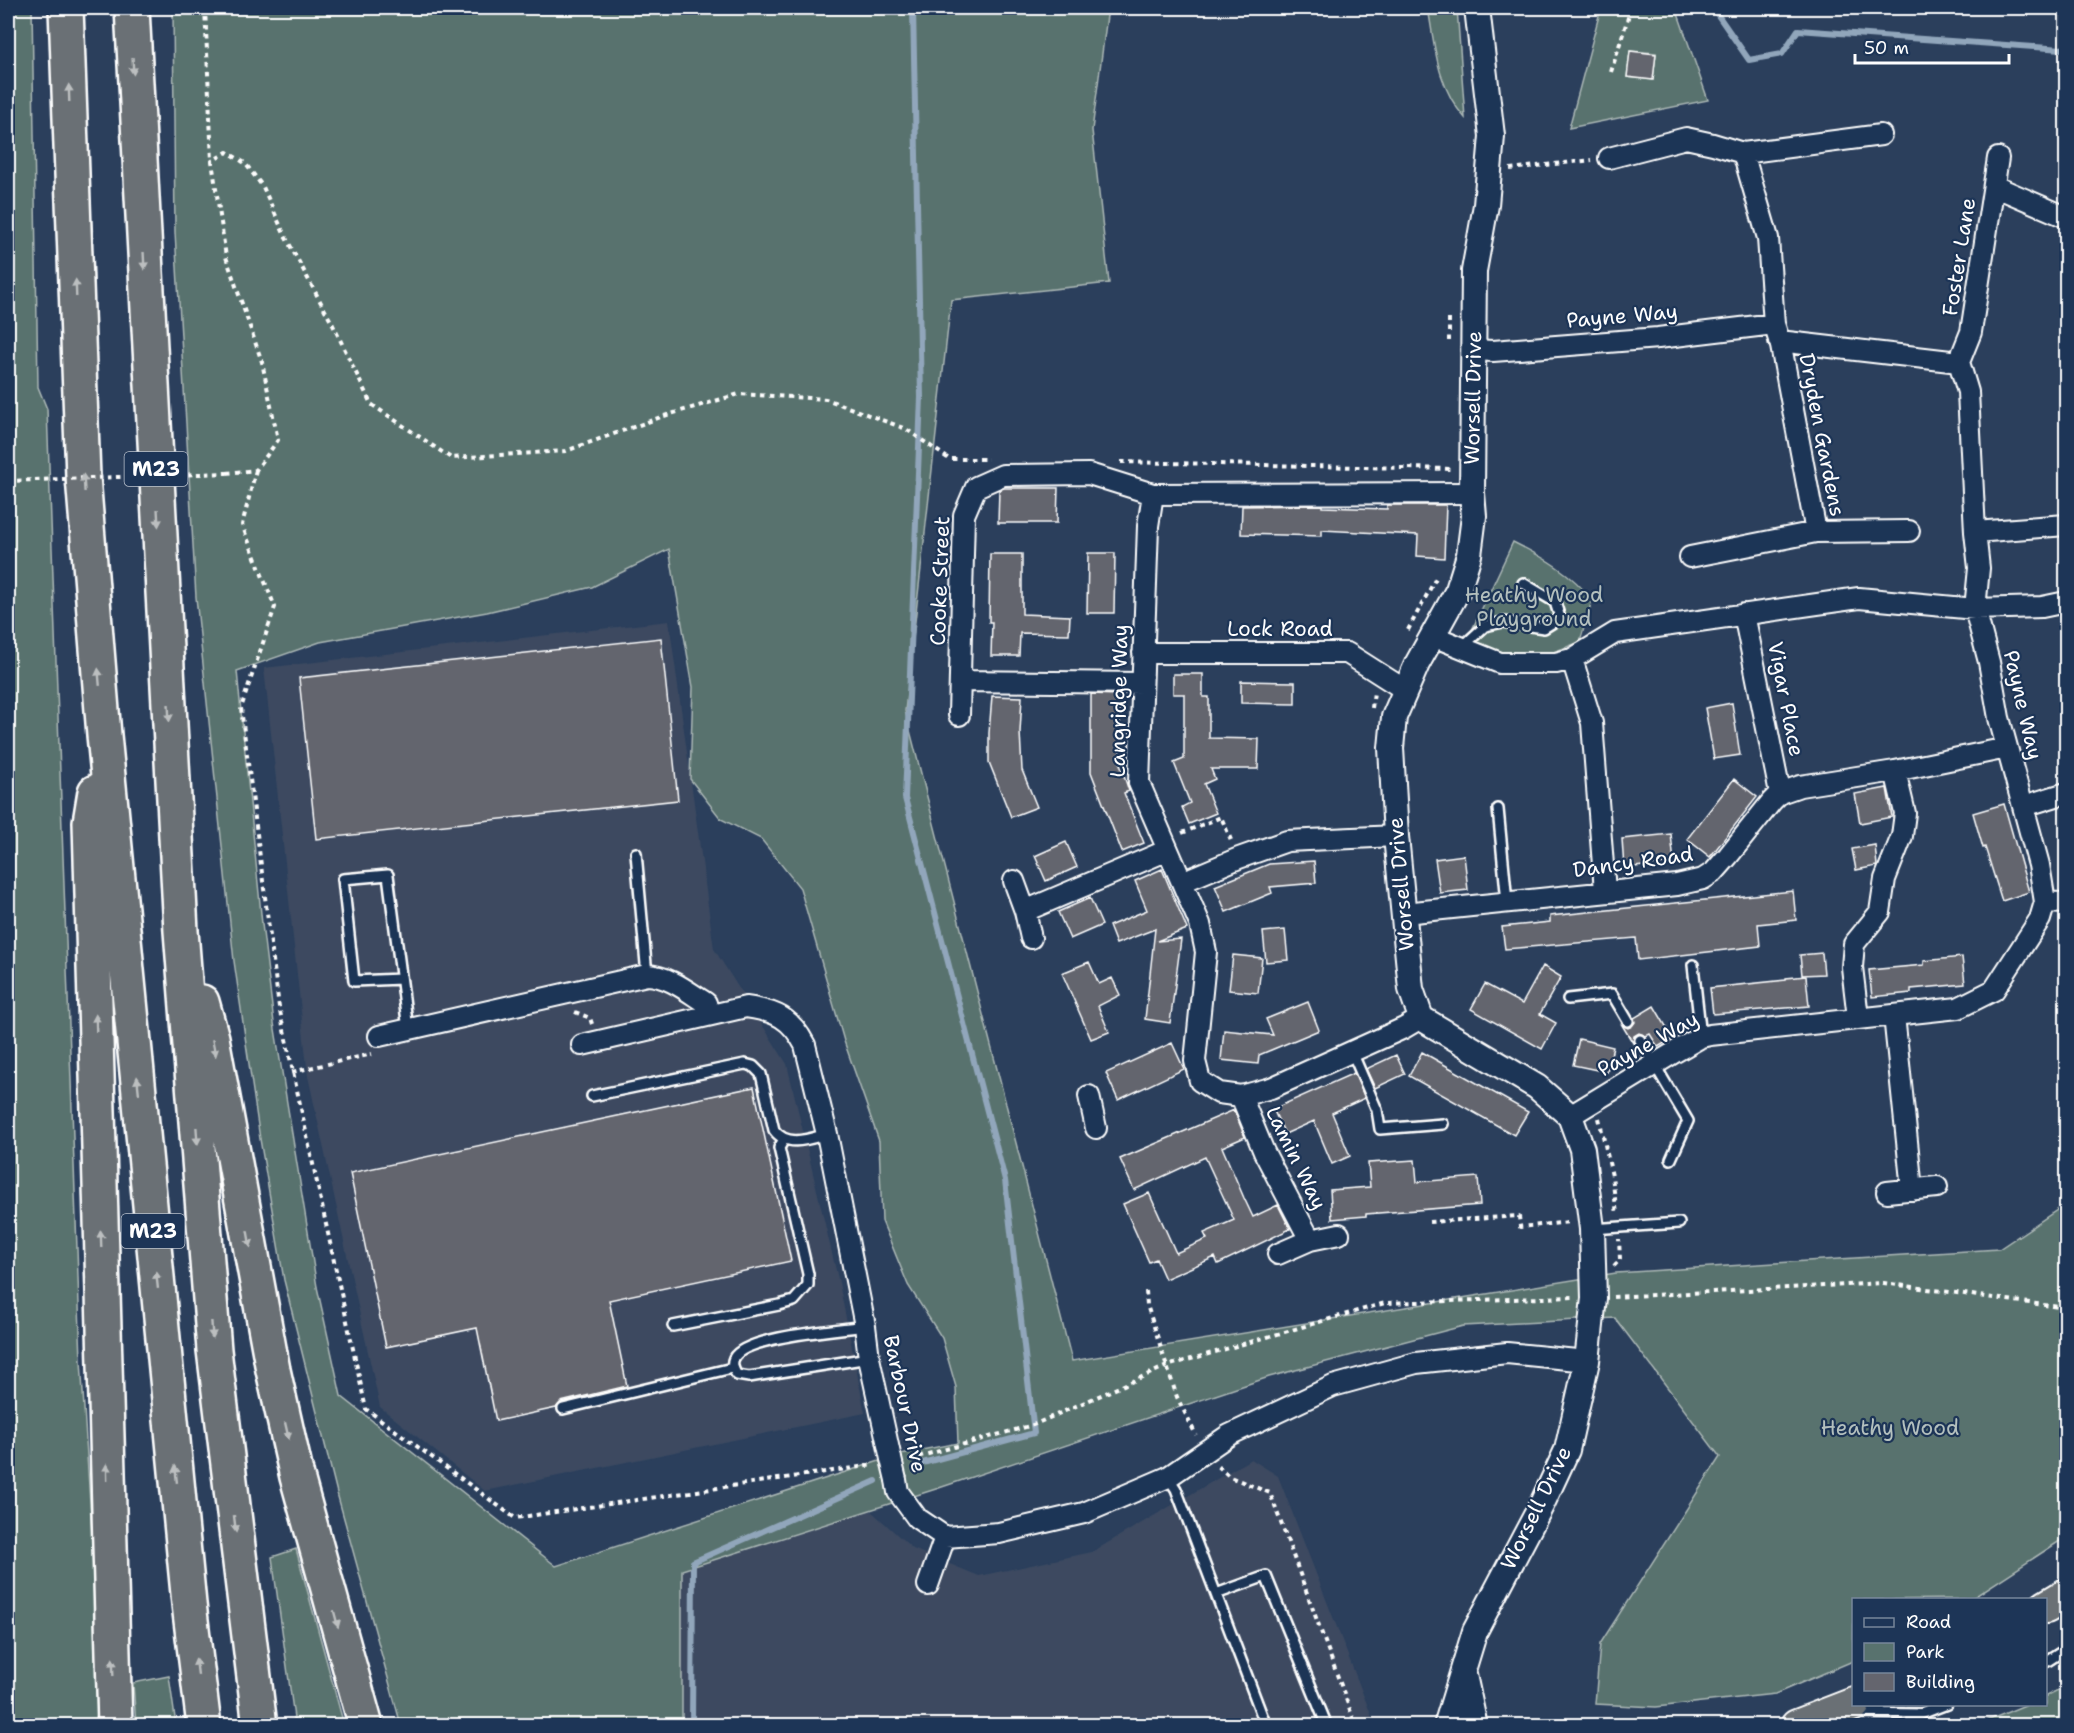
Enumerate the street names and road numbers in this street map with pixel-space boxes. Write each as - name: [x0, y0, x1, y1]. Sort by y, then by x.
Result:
- street label: Foster Lane: [1936, 196, 1982, 318]
- street label: Payne Way: [1565, 297, 1679, 335]
- street label: Worsell Drive: [1458, 331, 1488, 465]
- street label: Dryden Gardens: [1792, 351, 1852, 519]
- road number: M23: [124, 452, 188, 486]
- street label: Cooke Street: [924, 516, 956, 646]
- street label: Lock Road: [1227, 615, 1333, 643]
- street label: Langridge Way: [1104, 624, 1134, 778]
- street label: Vigar Place: [1761, 639, 1811, 759]
- street label: Payne Way: [1997, 647, 2049, 763]
- street label: Worsell Drive: [1381, 816, 1421, 952]
- street label: Dancy Road: [1571, 840, 1695, 884]
- street label: Payne Way: [1592, 1005, 1704, 1083]
- street label: Lamin Way: [1259, 1102, 1333, 1214]
- road number: M23: [122, 1214, 184, 1248]
- street label: Barbour Drive: [877, 1333, 933, 1475]
- street label: Worsell Drive: [1494, 1442, 1578, 1574]

